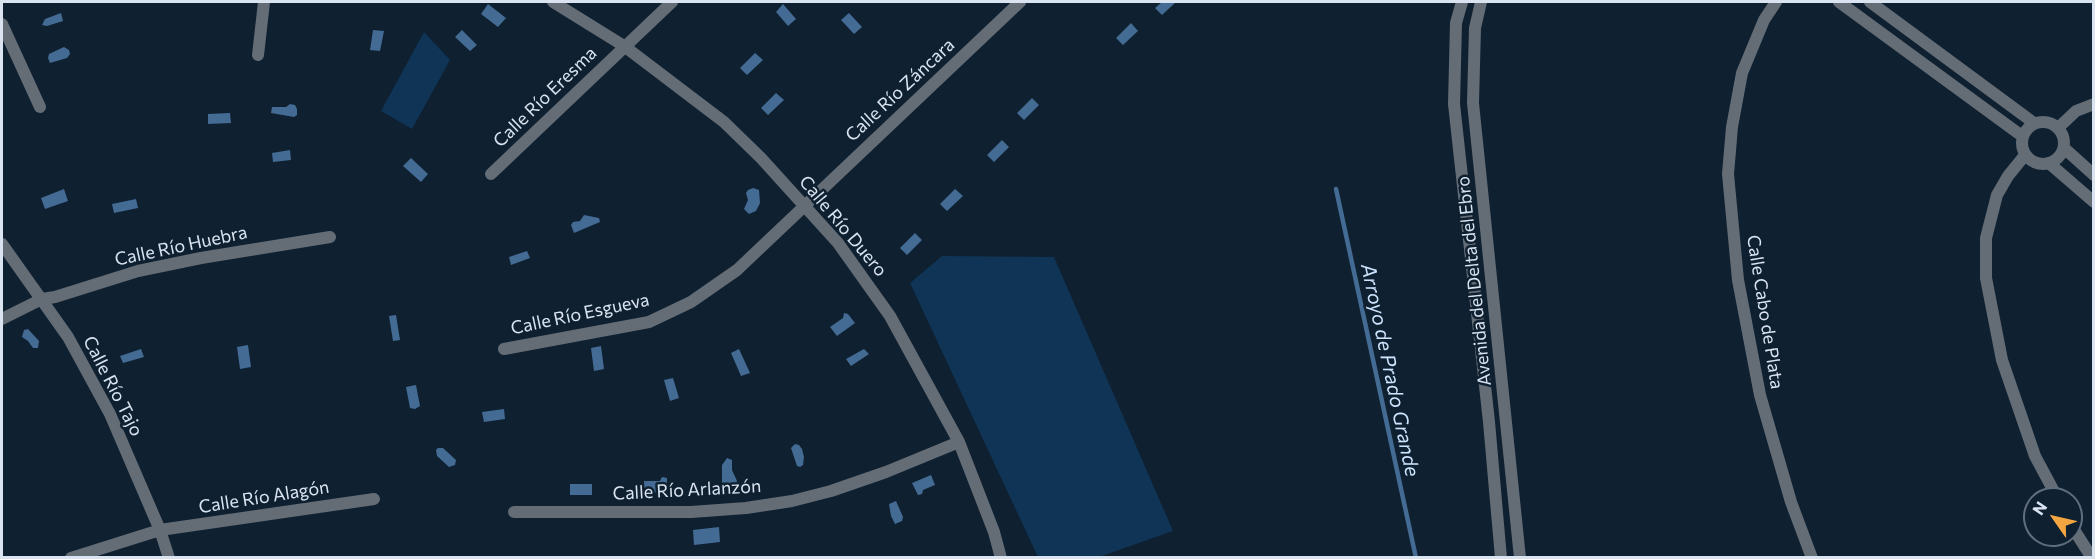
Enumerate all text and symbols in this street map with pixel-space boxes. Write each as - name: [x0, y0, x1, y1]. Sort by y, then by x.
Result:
- street label: Calle Río Záncara: [841, 34, 959, 146]
- street label: Calle Río Eresma: [489, 42, 601, 152]
- street label: Calle Río Duero: [795, 171, 891, 281]
- street label: Avenida del Delta del Ebro: [1452, 175, 1496, 387]
- street label: Calle Río Huebra: [113, 221, 249, 271]
- street label: Calle Cabo de Plata: [1742, 233, 1788, 391]
- water label: Arroyo de Prado Grande: [1356, 261, 1424, 479]
- street label: Calle Río Esgueva: [509, 289, 651, 339]
- street label: Calle Río Tajo: [79, 332, 147, 440]
- street label: Calle Río Arlanzón: [612, 475, 762, 505]
- street label: Calle Río Alagón: [197, 476, 331, 518]
- north arrow: [2023, 487, 2083, 547]
- text: N: [2028, 497, 2051, 518]

